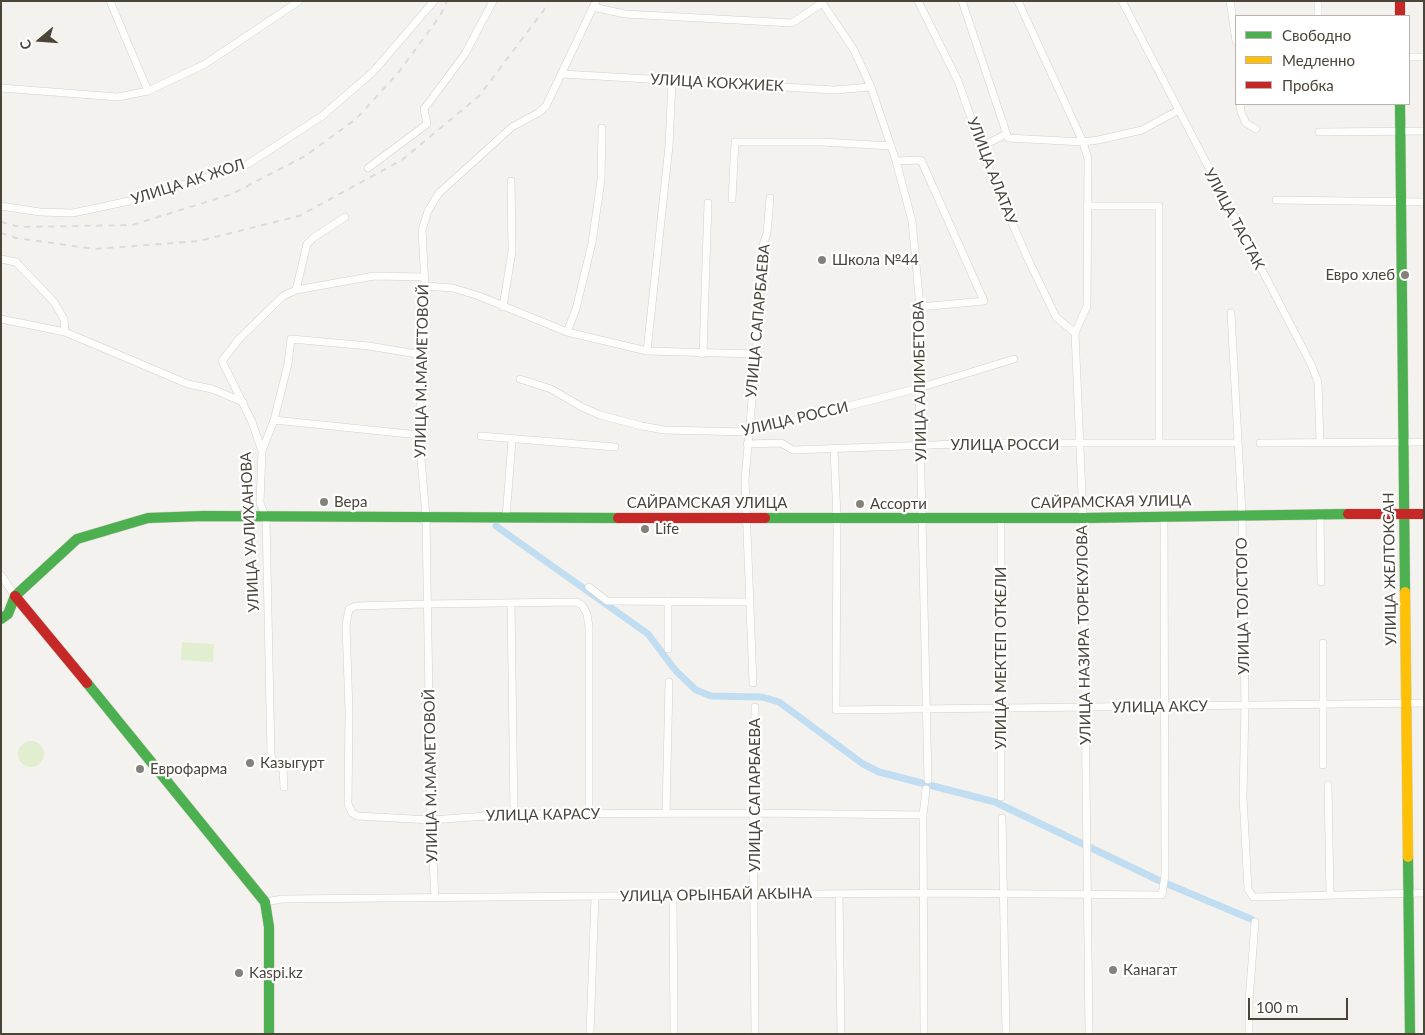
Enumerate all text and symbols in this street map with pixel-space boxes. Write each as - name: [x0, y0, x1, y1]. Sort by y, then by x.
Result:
- north arrow: [15, 15, 65, 65]
- legend: [1235, 15, 1410, 105]
- text: Свободно: [1282, 26, 1351, 44]
- text: С: [16, 38, 35, 52]
- text: Медленно: [1282, 51, 1355, 69]
- street label: УЛИЦА КОКЖИЕК: [650, 71, 784, 95]
- text: Пробка: [1282, 76, 1334, 94]
- street label: УЛИЦА АЛАТАУ: [963, 115, 1021, 227]
- street label: УЛИЦА АК ЖОЛ: [129, 155, 247, 209]
- street label: УЛИЦА ТАСТАК: [1200, 165, 1268, 273]
- street label: УЛИЦА САПАРБАЕВА: [742, 243, 774, 399]
- place label: Школа №44: [832, 251, 919, 269]
- marker: Школа №44: [816, 254, 828, 266]
- place label: Евро хлеб: [1325, 266, 1395, 284]
- marker: Евро хлеб: [1399, 269, 1411, 281]
- street label: УЛИЦА М.МАМЕТОВОЙ: [411, 284, 433, 458]
- street label: УЛИЦА АЛИМБЕТОВА: [910, 300, 930, 462]
- street label: УЛИЦА РОССИ: [740, 398, 850, 440]
- street label: УЛИЦА РОССИ: [951, 436, 1059, 454]
- street label: УЛИЦА УАЛИХАНОВА: [237, 451, 263, 613]
- street label: САЙРАМСКАЯ УЛИЦА: [1031, 492, 1191, 512]
- street label: УЛИЦА ЖЕЛТОКСАН: [1380, 492, 1400, 646]
- place label: Вера: [334, 493, 367, 511]
- street label: САЙРАМСКАЯ УЛИЦА: [627, 494, 787, 512]
- place label: Ассорти: [870, 495, 927, 513]
- marker: Вера: [318, 496, 330, 508]
- marker: Ассорти: [854, 498, 866, 510]
- place label: Life: [655, 520, 679, 538]
- marker: Life: [639, 523, 651, 535]
- street label: УЛИЦА НАЗИРА ТОРЕКУЛОВА: [1073, 525, 1095, 745]
- street label: УЛИЦА ТОЛСТОГО: [1233, 537, 1253, 675]
- street label: УЛИЦА МЕКТЕП ОТКЕЛИ: [992, 567, 1010, 749]
- street label: УЛИЦА М.МАМЕТОВОЙ: [420, 689, 442, 863]
- street label: УЛИЦА АКСУ: [1112, 697, 1208, 717]
- street label: УЛИЦА САПАРБАЕВА: [746, 718, 764, 872]
- place label: Казыгурт: [260, 754, 325, 772]
- marker: Казыгурт: [244, 757, 256, 769]
- place label: Еврофарма: [150, 760, 227, 778]
- marker: Еврофарма: [134, 763, 146, 775]
- street label: УЛИЦА КАРАСУ: [486, 805, 600, 825]
- street label: УЛИЦА ОРЫНБАЙ АКЫНА: [620, 884, 812, 906]
- place label: Канагат: [1123, 961, 1177, 979]
- place label: Kaspi.kz: [249, 964, 303, 982]
- marker: Канагат: [1107, 964, 1119, 976]
- marker: Kaspi.kz: [233, 967, 245, 979]
- scale bar: [1250, 988, 1350, 1020]
- text: 100 m: [1256, 998, 1298, 1016]

